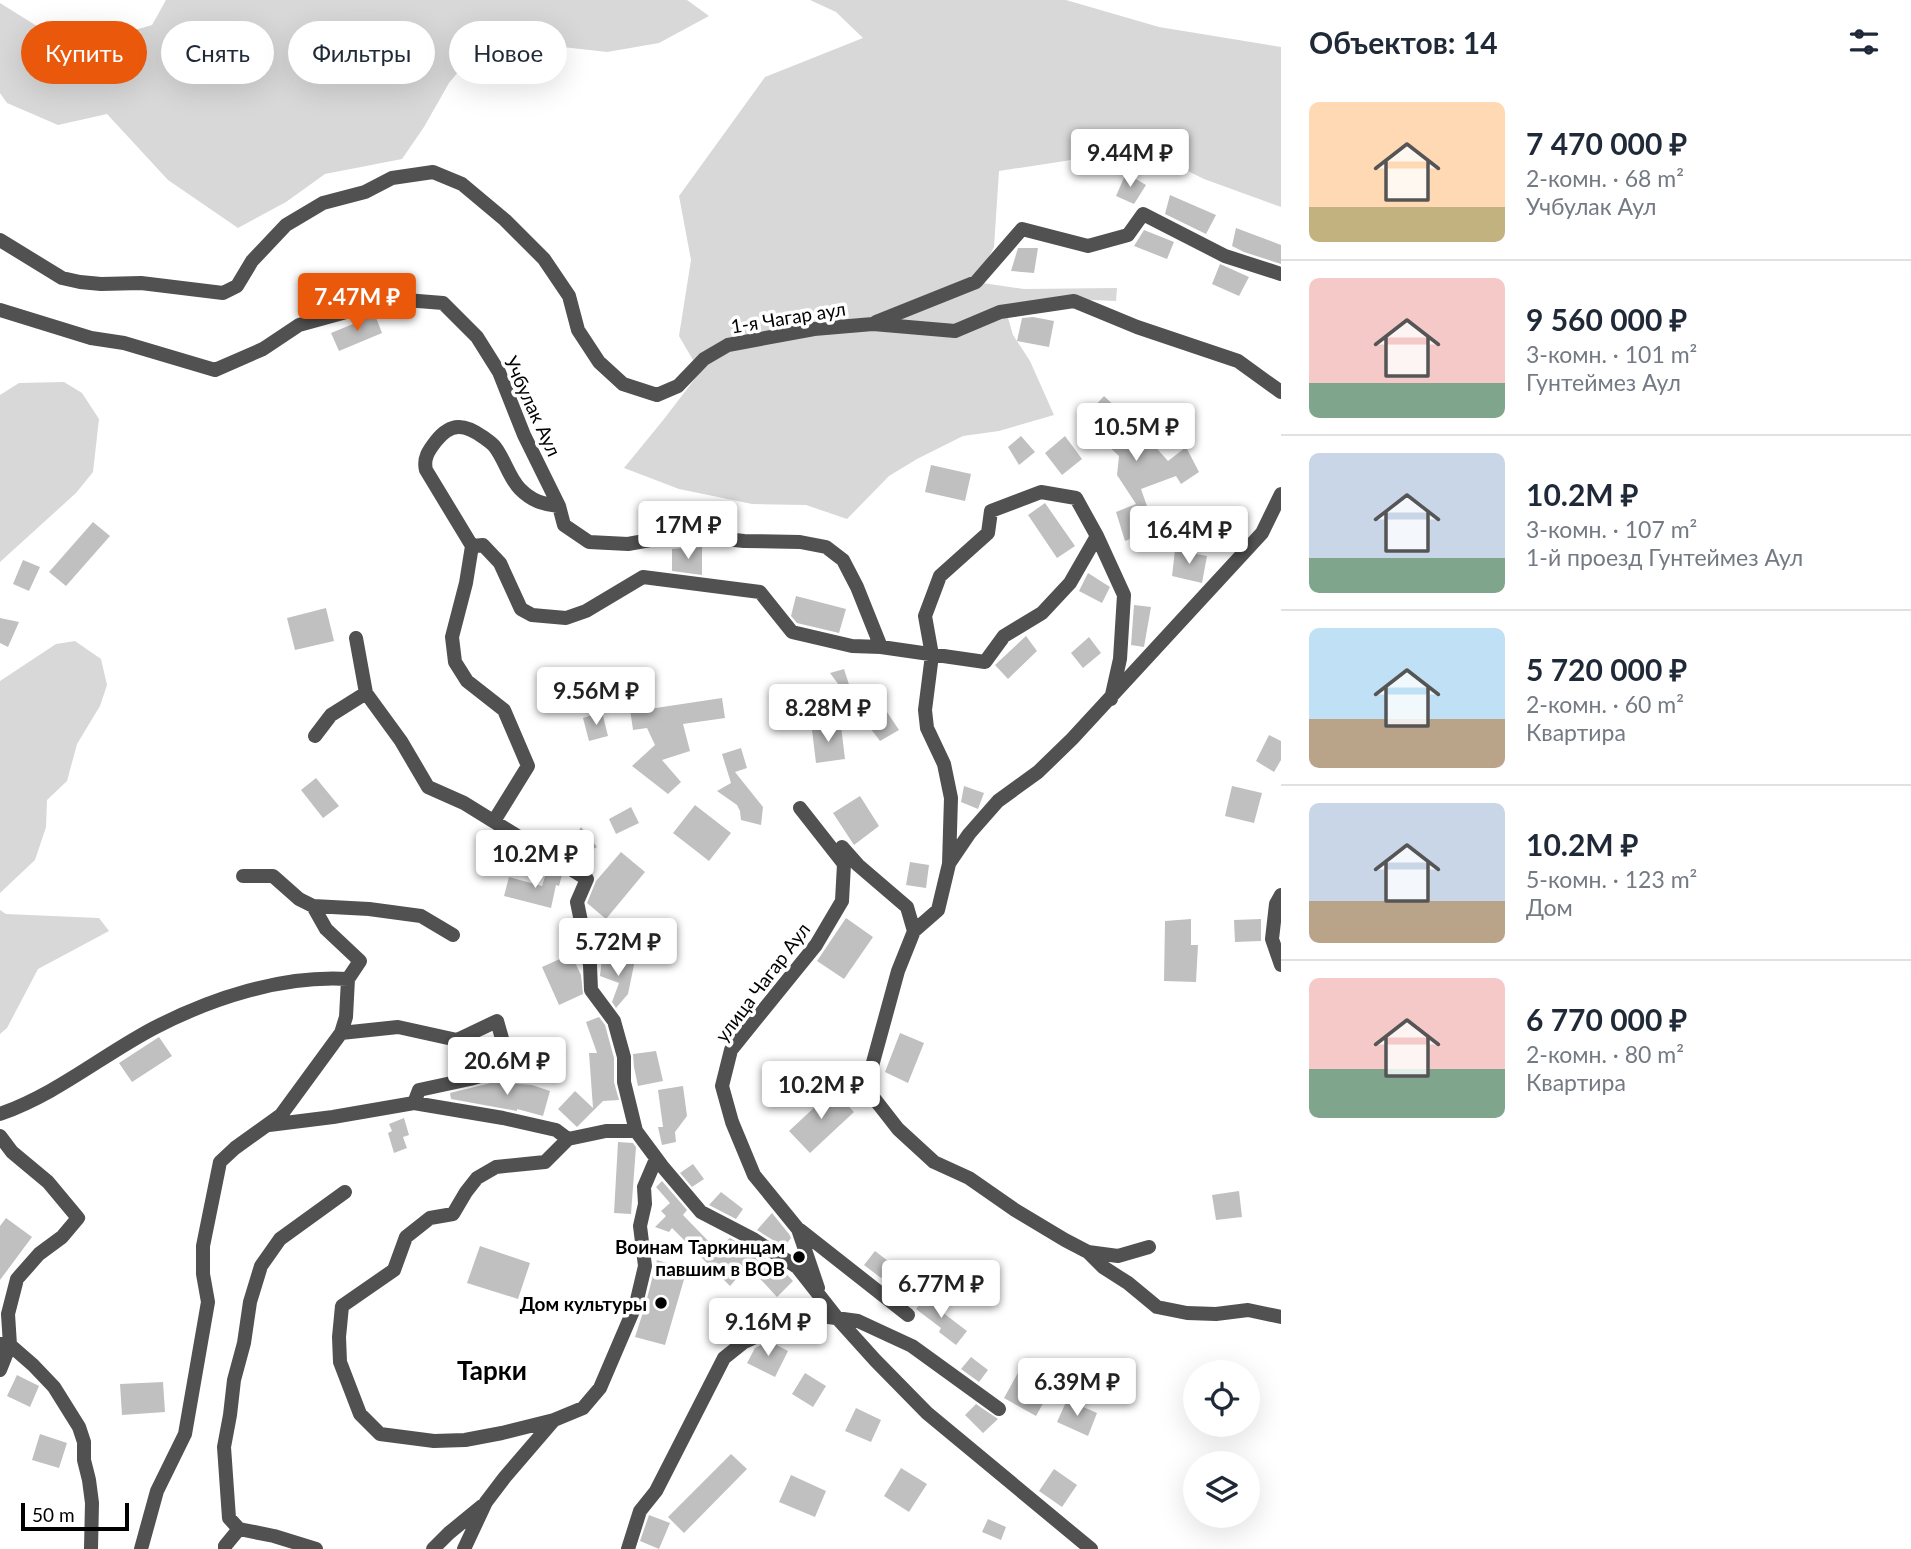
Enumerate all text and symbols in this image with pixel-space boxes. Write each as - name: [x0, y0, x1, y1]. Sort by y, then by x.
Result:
- chip: Купить: [21, 21, 147, 84]
- chip: Снять: [161, 21, 274, 84]
- chip: Фильтры: [288, 21, 435, 84]
- chip: Новое: [449, 21, 567, 84]
- icon: filters: [1845, 23, 1883, 61]
- text: Объектов: 14: [1309, 24, 1498, 60]
- text: 7 470 000 ₽: [1526, 125, 1687, 161]
- pin: 9.44M ₽: [1065, 130, 1195, 189]
- icon: home: [1365, 130, 1449, 214]
- text: 9.44M ₽: [1087, 138, 1173, 166]
- text: 2-комн. · 68 m²: [1526, 164, 1684, 192]
- text: Учбулак Аул: [1526, 192, 1656, 220]
- pin: 7.47M ₽: [292, 274, 422, 333]
- text: 7.47M ₽: [314, 282, 400, 310]
- street label: 1-я Чагар аул: [729, 297, 847, 337]
- text: 9 560 000 ₽: [1526, 301, 1687, 337]
- icon: home: [1365, 306, 1449, 390]
- text: 3-комн. · 101 m²: [1526, 340, 1697, 368]
- street label: Учбулак Аул: [500, 352, 566, 460]
- text: Гунтеймез Аул: [1526, 368, 1681, 396]
- pin: 10.5M ₽: [1071, 404, 1201, 463]
- text: 10.5M ₽: [1093, 412, 1179, 440]
- text: 10.2M ₽: [1526, 476, 1638, 512]
- icon: home: [1365, 481, 1449, 565]
- pin: 17M ₽: [639, 502, 737, 561]
- pin: 16.4M ₽: [1124, 506, 1254, 566]
- text: 17M ₽: [654, 510, 722, 538]
- text: 16.4M ₽: [1146, 515, 1232, 543]
- text: 3-комн. · 107 m²: [1526, 515, 1697, 543]
- text: 1-й проезд Гунтеймез Аул: [1526, 543, 1803, 571]
- text: 5 720 000 ₽: [1526, 651, 1687, 687]
- icon: home: [1365, 656, 1449, 740]
- pin: 9.56M ₽: [531, 668, 661, 727]
- text: 9.56M ₽: [553, 676, 639, 704]
- pin: 8.28M ₽: [763, 684, 893, 744]
- text: 2-комн. · 60 m²: [1526, 690, 1684, 718]
- text: 8.28M ₽: [785, 693, 871, 721]
- text: Квартира: [1526, 718, 1626, 746]
- text: 10.2M ₽: [1526, 826, 1638, 862]
- pin: 10.2M ₽: [470, 830, 600, 890]
- icon: home: [1365, 831, 1449, 915]
- text: 10.2M ₽: [492, 839, 578, 867]
- text: 5-комн. · 123 m²: [1526, 865, 1697, 893]
- text: Дом: [1526, 893, 1573, 921]
- pin: 5.72M ₽: [553, 918, 683, 978]
- street label: улица Чагар Аул: [710, 918, 814, 1046]
- text: 5.72M ₽: [575, 927, 661, 955]
- text: 6 770 000 ₽: [1526, 1001, 1687, 1037]
- icon: home: [1365, 1006, 1449, 1090]
- pin: 20.6M ₽: [442, 1038, 572, 1097]
- text: 2-комн. · 80 m²: [1526, 1040, 1684, 1068]
- text: 20.6M ₽: [464, 1046, 550, 1074]
- pin: 10.2M ₽: [756, 1062, 886, 1121]
- text: Квартира: [1526, 1068, 1626, 1096]
- text: 10.2M ₽: [778, 1070, 864, 1098]
- place label: Воинам Таркинцам павшим в ВОВ: [615, 1235, 785, 1280]
- marker: Воинам Таркинцам павшим в ВОВ: [791, 1249, 807, 1265]
- pin: 6.77M ₽: [876, 1260, 1006, 1320]
- text: 6.77M ₽: [898, 1269, 984, 1297]
- place label: Дом культуры: [520, 1292, 647, 1315]
- marker: Дом культуры: [653, 1295, 669, 1311]
- pin: 9.16M ₽: [703, 1298, 833, 1358]
- text: 9.16M ₽: [725, 1307, 811, 1335]
- district label: Тарки: [457, 1354, 527, 1386]
- pin: 6.39M ₽: [1012, 1358, 1142, 1418]
- map controls: [1183, 1360, 1260, 1528]
- button: locate: [1183, 1360, 1260, 1437]
- text: 6.39M ₽: [1034, 1367, 1120, 1395]
- button: layers: [1183, 1451, 1260, 1528]
- scale bar: [21, 1500, 130, 1532]
- text: 50 m: [32, 1503, 75, 1526]

